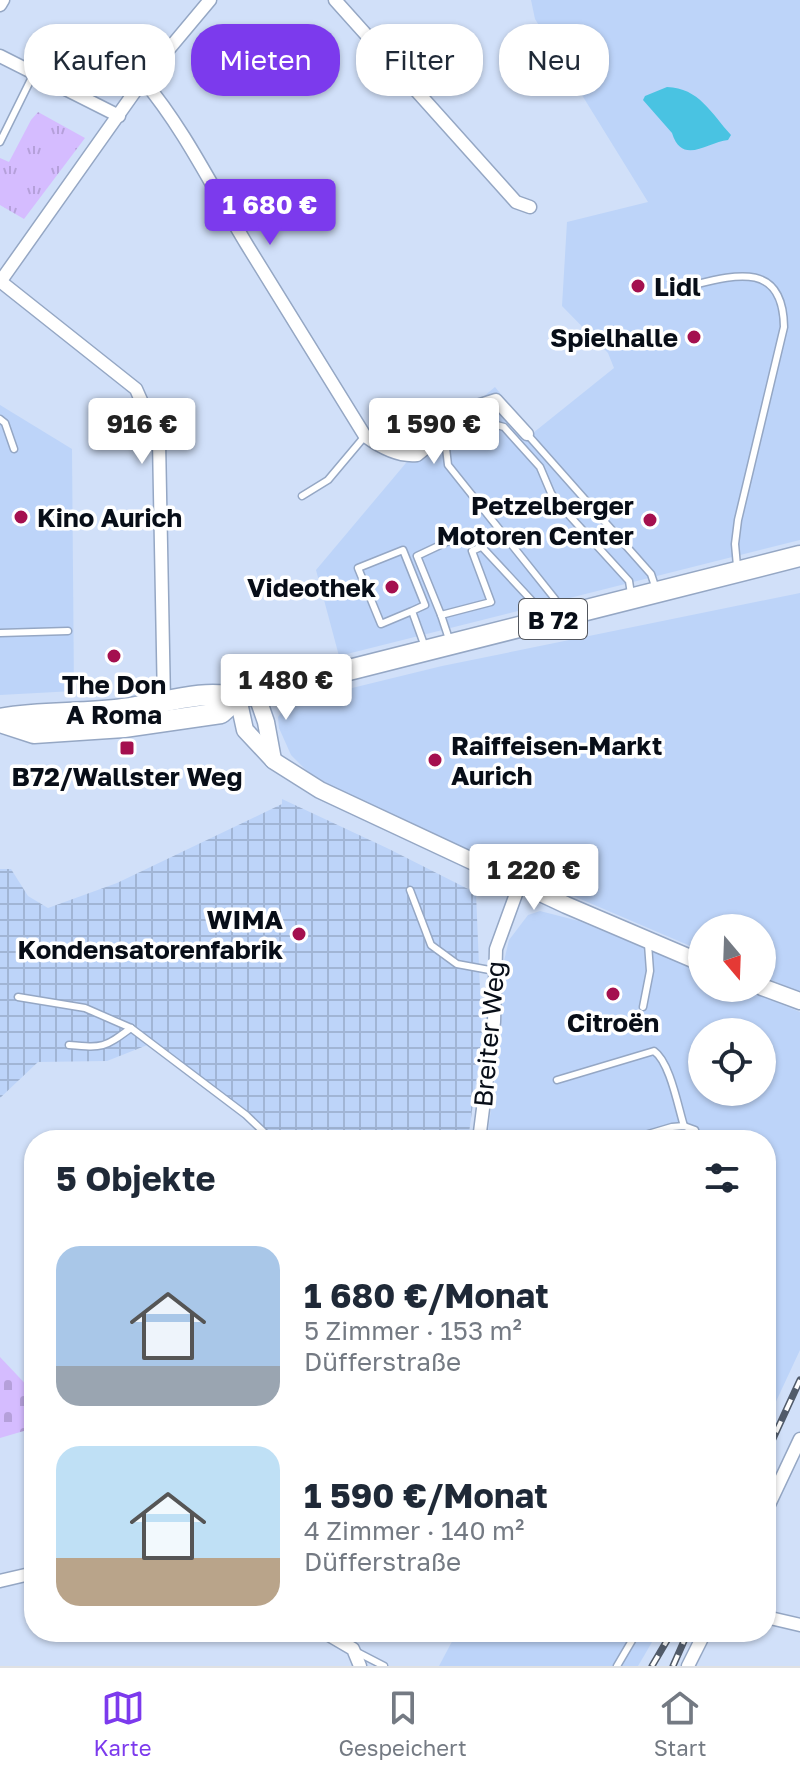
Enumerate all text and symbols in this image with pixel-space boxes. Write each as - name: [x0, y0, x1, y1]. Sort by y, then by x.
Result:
- chip: Kaufen: [24, 24, 175, 96]
- chip: Mieten: [191, 24, 340, 96]
- chip: Filter: [356, 24, 483, 96]
- chip: Neu: [499, 24, 609, 96]
- pin: 1 680 €: [196, 179, 344, 247]
- text: 1 680 €: [223, 189, 317, 220]
- place label: Lidl: [654, 271, 701, 302]
- marker: Lidl: [629, 277, 647, 295]
- place label: Spielhalle: [550, 322, 678, 353]
- marker: Spielhalle: [685, 328, 703, 346]
- pin: 916 €: [86, 398, 198, 466]
- pin: 1 590 €: [360, 398, 508, 466]
- text: 916 €: [106, 408, 178, 439]
- text: 1 590 €: [387, 408, 481, 439]
- place label: Petzelberger Motoren Center: [437, 490, 634, 551]
- place label: Kino Aurich: [37, 502, 182, 533]
- marker: Kino Aurich: [12, 508, 30, 526]
- marker: Petzelberger Motoren Center: [641, 511, 659, 529]
- place label: Videothek: [247, 572, 376, 603]
- marker: Videothek: [383, 578, 401, 596]
- road number: B 72: [519, 599, 587, 639]
- marker: The Don A Roma: [105, 647, 123, 665]
- pin: 1 480 €: [212, 654, 360, 722]
- text: 1 480 €: [239, 664, 333, 695]
- place label: The Don A Roma: [62, 669, 166, 730]
- place label: Raiffeisen-Markt Aurich: [451, 730, 662, 791]
- marker: B72/Wallster Weg: [118, 739, 136, 757]
- marker: Raiffeisen-Markt Aurich: [426, 751, 444, 769]
- place label: B72/Wallster Weg: [12, 761, 242, 792]
- pin: 1 220 €: [460, 844, 608, 912]
- text: 1 220 €: [487, 854, 581, 885]
- place label: WIMA Kondensatorenfabrik: [17, 904, 284, 965]
- north arrow: [688, 914, 776, 1002]
- map controls: [688, 914, 776, 1106]
- marker: WIMA Kondensatorenfabrik: [290, 925, 308, 943]
- street label: Breiter Weg: [467, 960, 511, 1108]
- marker: Citroën: [604, 985, 622, 1003]
- place label: Citroën: [567, 1007, 659, 1038]
- button: locate: [688, 1018, 776, 1106]
- icon: filters: [700, 1156, 744, 1200]
- text: 5 Objekte: [56, 1158, 216, 1198]
- text: 1 680 €/Monat: [304, 1275, 549, 1315]
- icon: home: [120, 1278, 216, 1374]
- text: 5 Zimmer · 153 m²: [304, 1315, 522, 1346]
- text: Düfferstraße: [304, 1346, 461, 1377]
- text: 1 590 €/Monat: [304, 1475, 548, 1515]
- icon: home: [120, 1478, 216, 1574]
- text: 4 Zimmer · 140 m²: [304, 1515, 524, 1546]
- text: Düfferstraße: [304, 1546, 461, 1577]
- tab: Karte: [94, 1686, 152, 1761]
- tab: Gespeichert: [339, 1686, 467, 1761]
- tab: Start: [654, 1686, 706, 1761]

